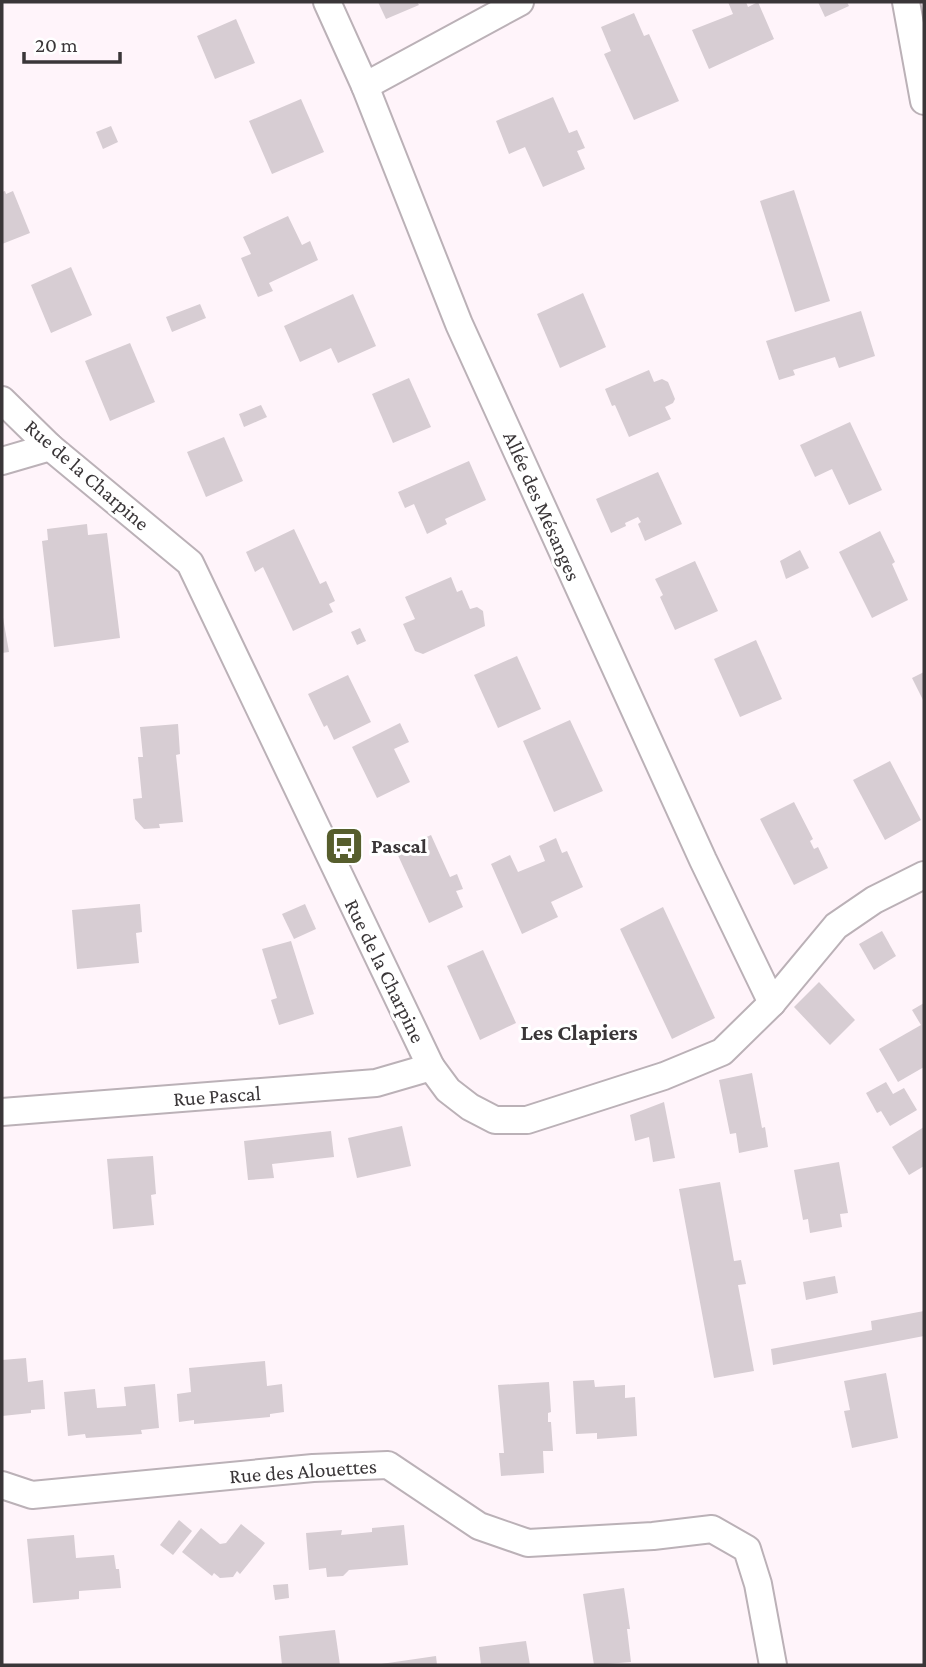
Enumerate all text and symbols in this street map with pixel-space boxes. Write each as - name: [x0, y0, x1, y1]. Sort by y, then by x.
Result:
- scale bar: [24, 21, 121, 65]
- text: 20 m: [35, 33, 78, 57]
- street label: Rue de la Charpine: [20, 414, 154, 536]
- street label: Allée des Mésanges: [498, 427, 586, 585]
- bus stop icon: Pascal: [323, 825, 365, 867]
- place label: Pascal: [371, 834, 427, 858]
- street label: Rue de la Charpine: [340, 895, 430, 1047]
- district label: Les Clapiers: [520, 1019, 638, 1045]
- street label: Rue Pascal: [172, 1081, 262, 1111]
- street label: Rue des Alouettes: [229, 1454, 377, 1488]

